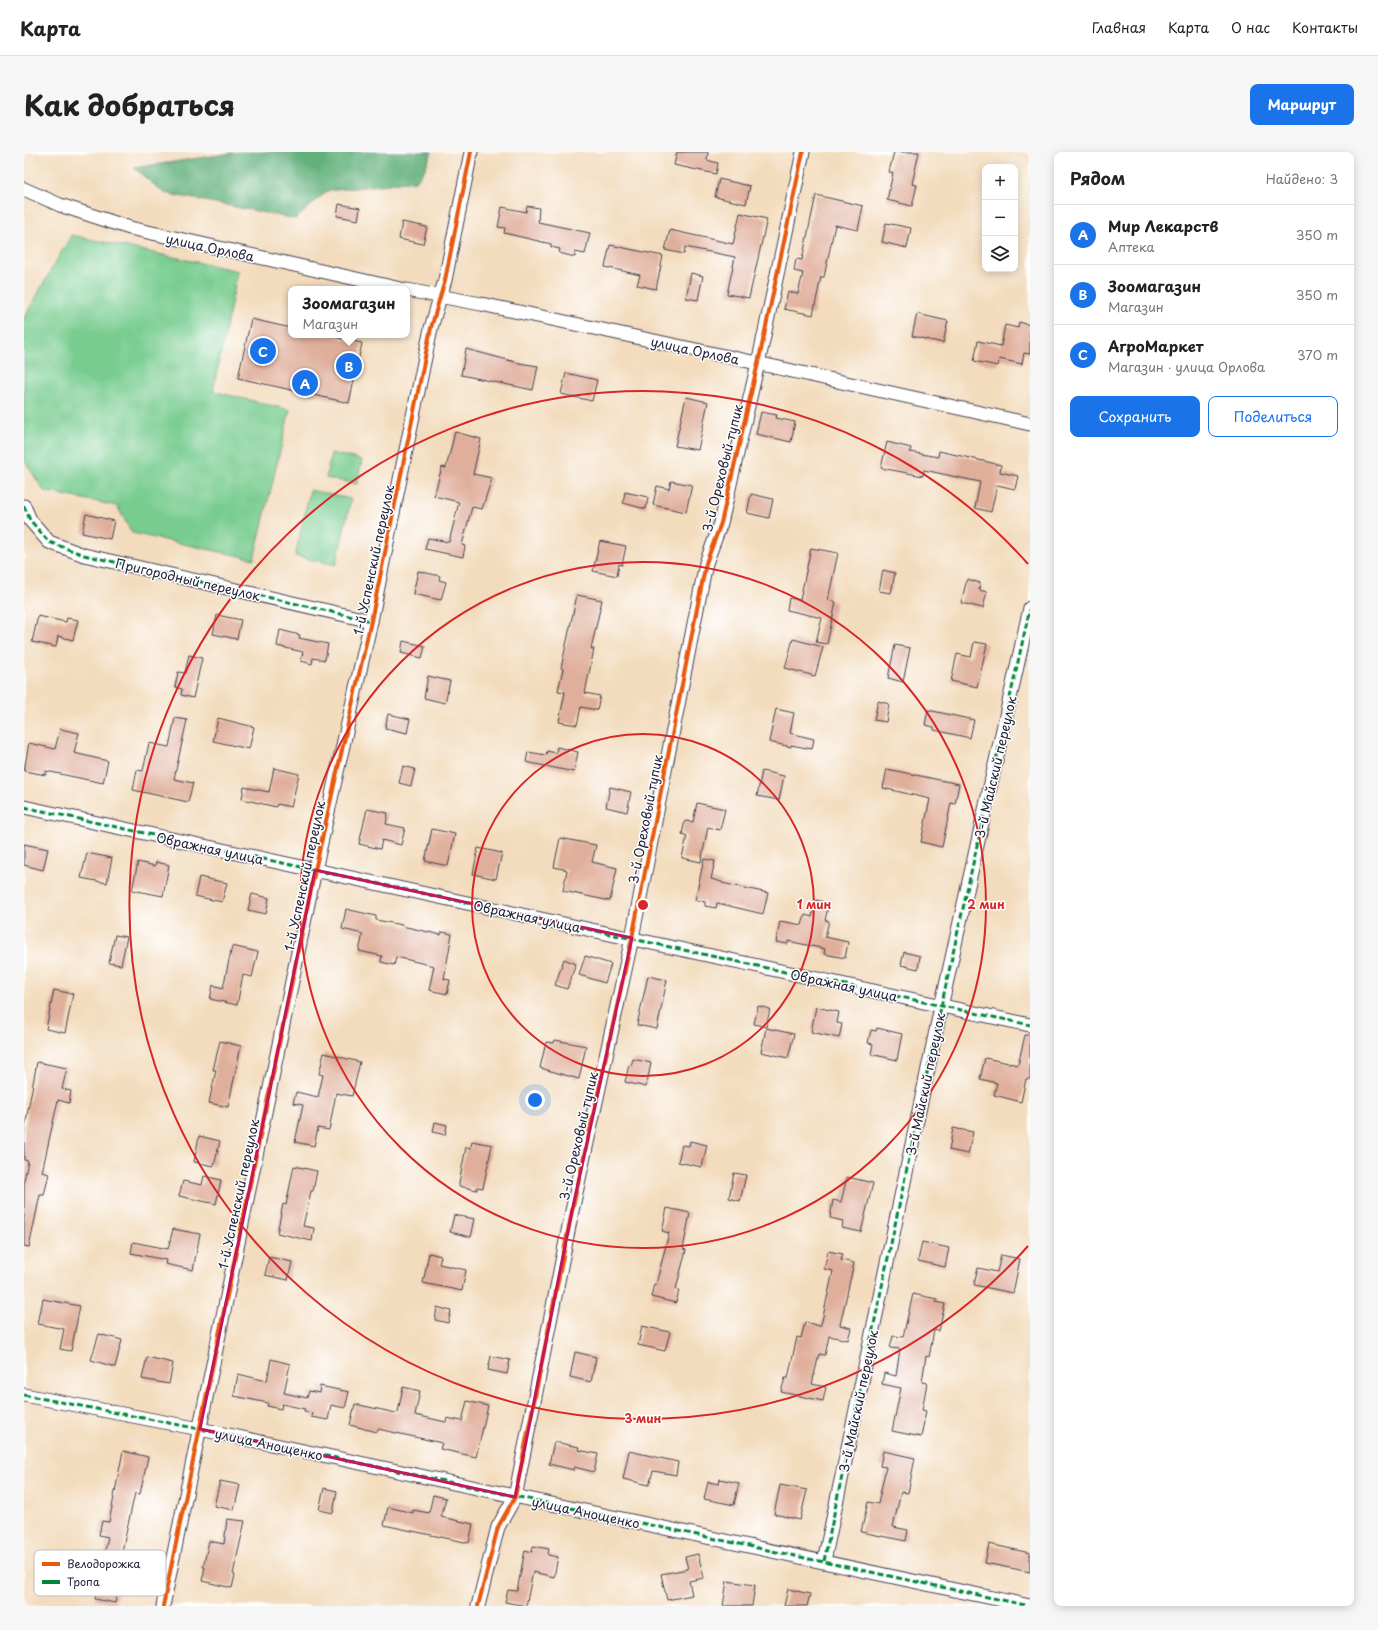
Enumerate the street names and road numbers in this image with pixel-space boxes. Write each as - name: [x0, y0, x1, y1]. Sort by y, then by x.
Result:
- street label: улица Орлова: [164, 228, 257, 266]
- street label: улица Орлова: [649, 331, 742, 369]
- street label: 3-й Ореховый тупик: [697, 402, 747, 534]
- street label: 1-й Успенский переулок: [348, 483, 398, 637]
- street label: Пригородный переулок: [114, 553, 263, 605]
- street label: 3-й Майский переулок: [969, 694, 1021, 840]
- street label: 3-й Ореховый тупик: [623, 752, 667, 885]
- street label: 1-й Успенский переулок: [279, 799, 329, 953]
- street label: Овражная улица: [155, 827, 266, 869]
- street label: Овражная улица: [472, 895, 583, 937]
- street label: Овражная улица: [789, 964, 900, 1006]
- street label: 3-й Майский переулок: [901, 1011, 949, 1157]
- street label: 3-й Ореховый тупик: [554, 1070, 602, 1202]
- street label: 1-й Успенский переулок: [213, 1117, 263, 1271]
- street label: 3-й Майский переулок: [834, 1328, 882, 1474]
- street label: улица Анощенко: [213, 1423, 325, 1465]
- street label: улица Анощенко: [530, 1491, 642, 1533]

